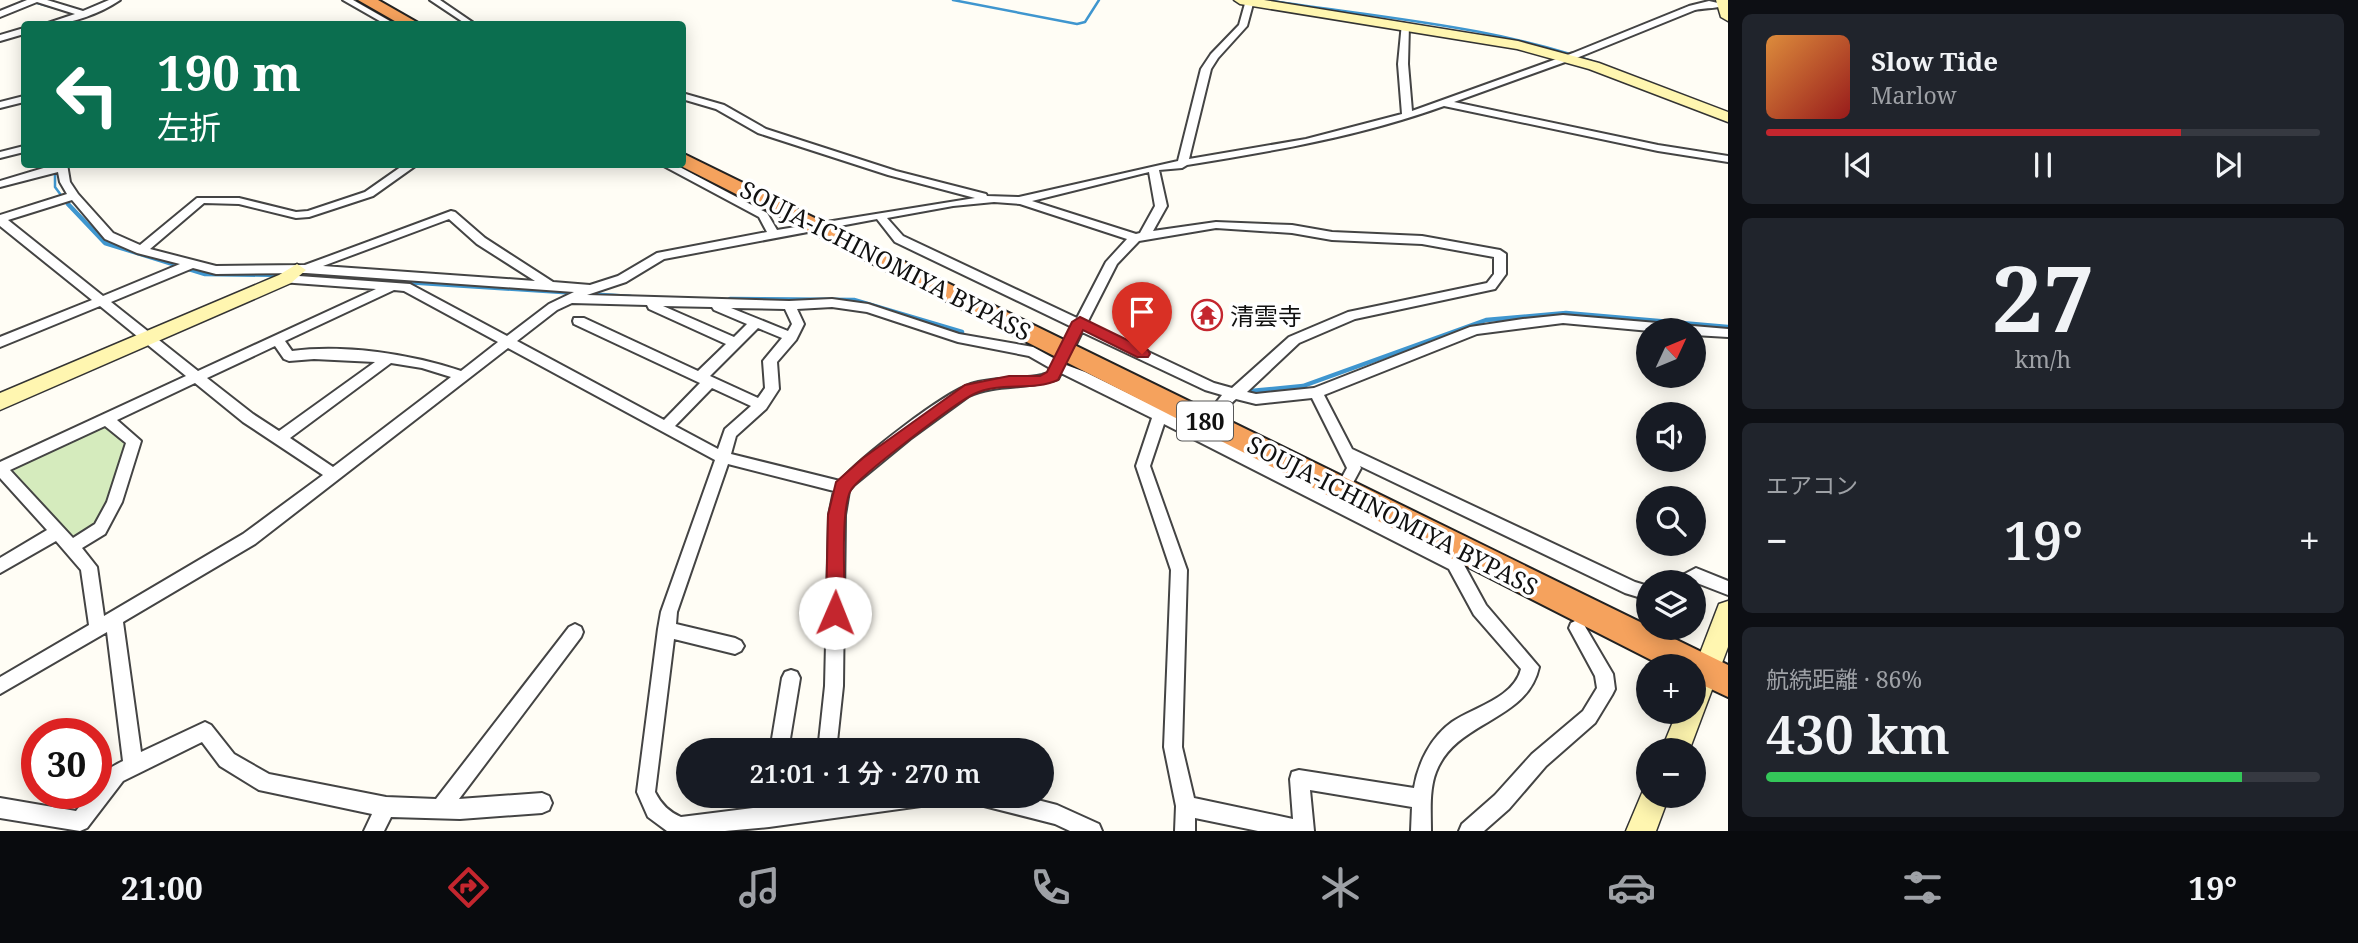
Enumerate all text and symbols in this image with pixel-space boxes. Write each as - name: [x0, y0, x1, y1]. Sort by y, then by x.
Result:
- text: 190 m: [157, 39, 301, 105]
- text: Slow Tide: [1871, 43, 1998, 79]
- icon: left: [42, 49, 133, 140]
- text: Marlow: [1871, 79, 1957, 111]
- text: 左折: [157, 105, 221, 148]
- icon: previous: [1839, 146, 1877, 184]
- icon: pause: [2024, 146, 2062, 184]
- icon: next: [2209, 146, 2247, 184]
- street label: SOUJA-ICHINOMIYA BYPASS: [735, 172, 1037, 348]
- text: 27: [1992, 235, 2094, 359]
- pin: [1112, 282, 1172, 354]
- icon: arrive: [1123, 293, 1161, 331]
- temple icon: 清雲寺: [1190, 298, 1224, 332]
- place label: 清雲寺: [1230, 299, 1302, 332]
- north arrow: [1636, 318, 1706, 388]
- map controls: [1636, 318, 1706, 808]
- text: km/h: [2015, 343, 2071, 375]
- road number: 180: [1177, 402, 1233, 440]
- button: sound: [1636, 402, 1706, 472]
- street label: SOUJA-ICHINOMIYA BYPASS: [1242, 427, 1544, 603]
- text: エアコン: [1766, 469, 1858, 501]
- button: search: [1636, 486, 1706, 556]
- text: 19°: [2004, 504, 2083, 575]
- text: −: [1766, 514, 1788, 566]
- text: +: [2299, 514, 2320, 566]
- button: layers: [1636, 570, 1706, 640]
- position arrow: [798, 576, 872, 650]
- button: +: [1636, 654, 1706, 724]
- text: 航続距離 · 86%: [1766, 663, 1922, 695]
- text: 430 km: [1766, 698, 1950, 769]
- speed limit sign: 30: [21, 718, 112, 809]
- button: −: [1636, 738, 1706, 808]
- text: 21:01 · 1 分 · 270 m: [749, 755, 981, 791]
- icon: directions: [444, 863, 493, 912]
- icon: music: [735, 863, 784, 912]
- icon: phone: [1026, 863, 1075, 912]
- icon: climate: [1316, 863, 1365, 912]
- icon: car: [1607, 863, 1656, 912]
- icon: filters: [1898, 863, 1947, 912]
- text: 21:00: [121, 866, 203, 909]
- text: 19°: [2188, 866, 2237, 909]

